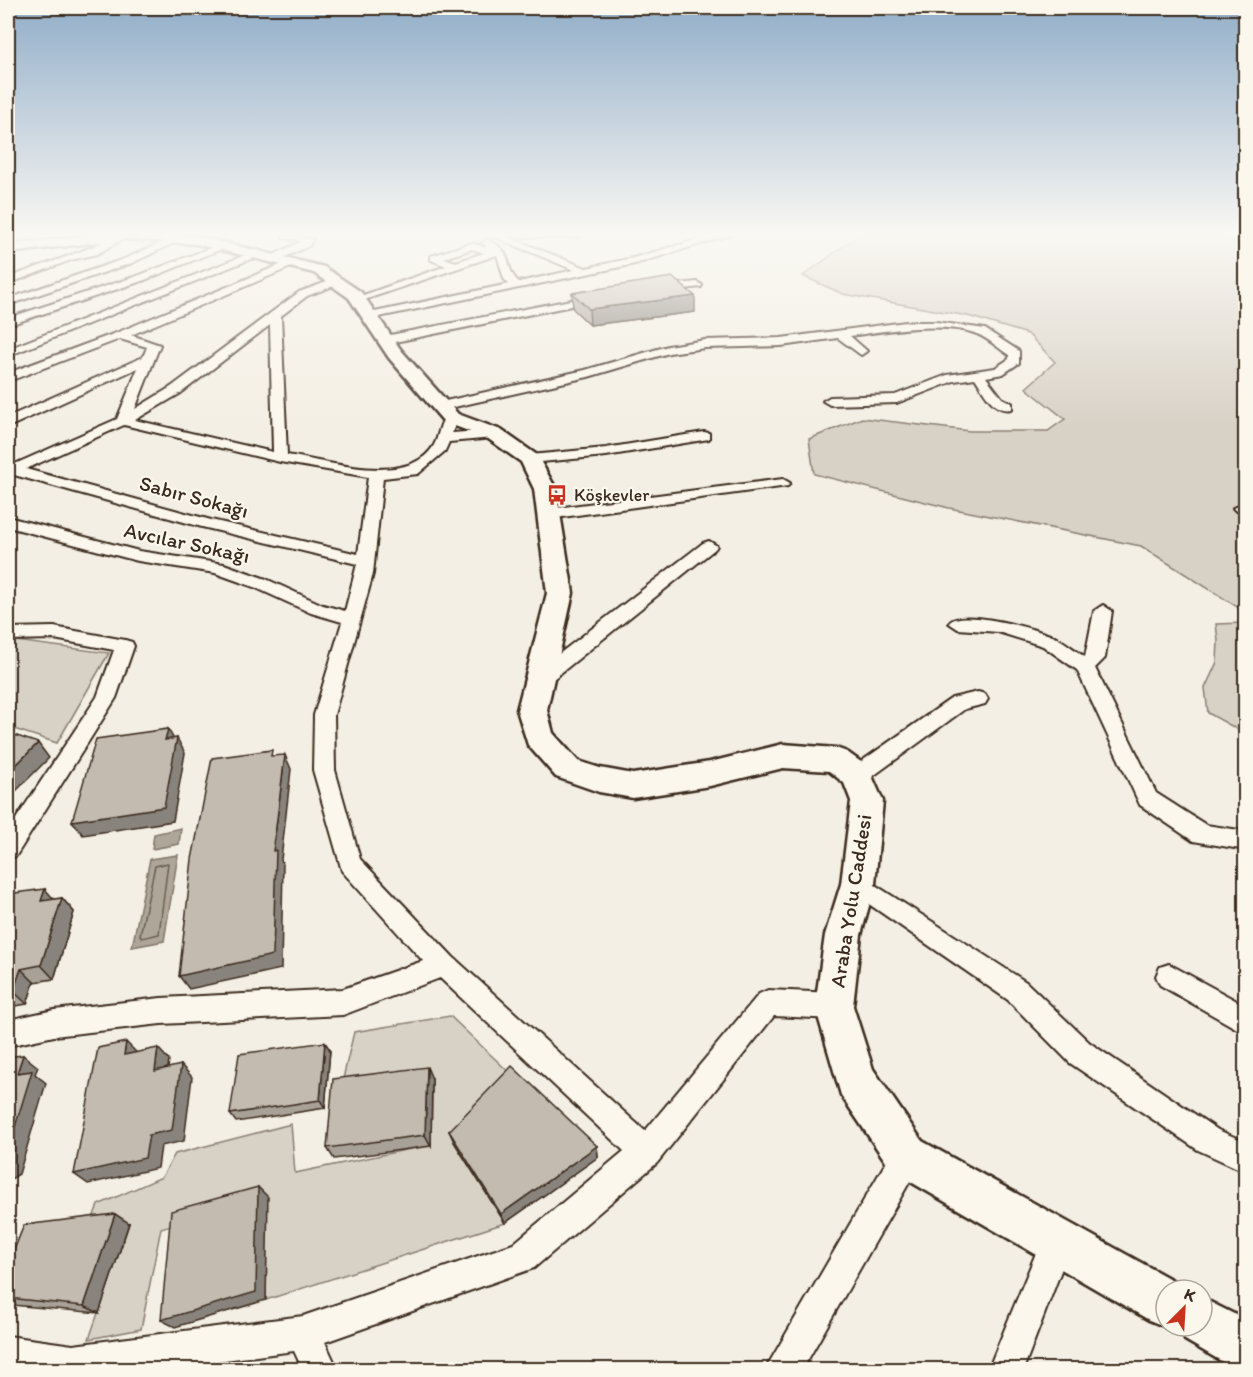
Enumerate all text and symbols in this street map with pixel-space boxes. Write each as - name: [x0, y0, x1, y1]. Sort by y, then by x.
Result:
- street label: Sabır Sokağı: [137, 470, 251, 523]
- bus stop icon: Köşkevler: [545, 483, 569, 507]
- place label: Köşkevler: [574, 484, 650, 506]
- street label: Avcılar Sokağı: [122, 517, 252, 568]
- street label: Araba Yolu Caddesi: [824, 812, 877, 989]
- north arrow: [1154, 1278, 1214, 1338]
- text: K: [1181, 1284, 1199, 1306]

